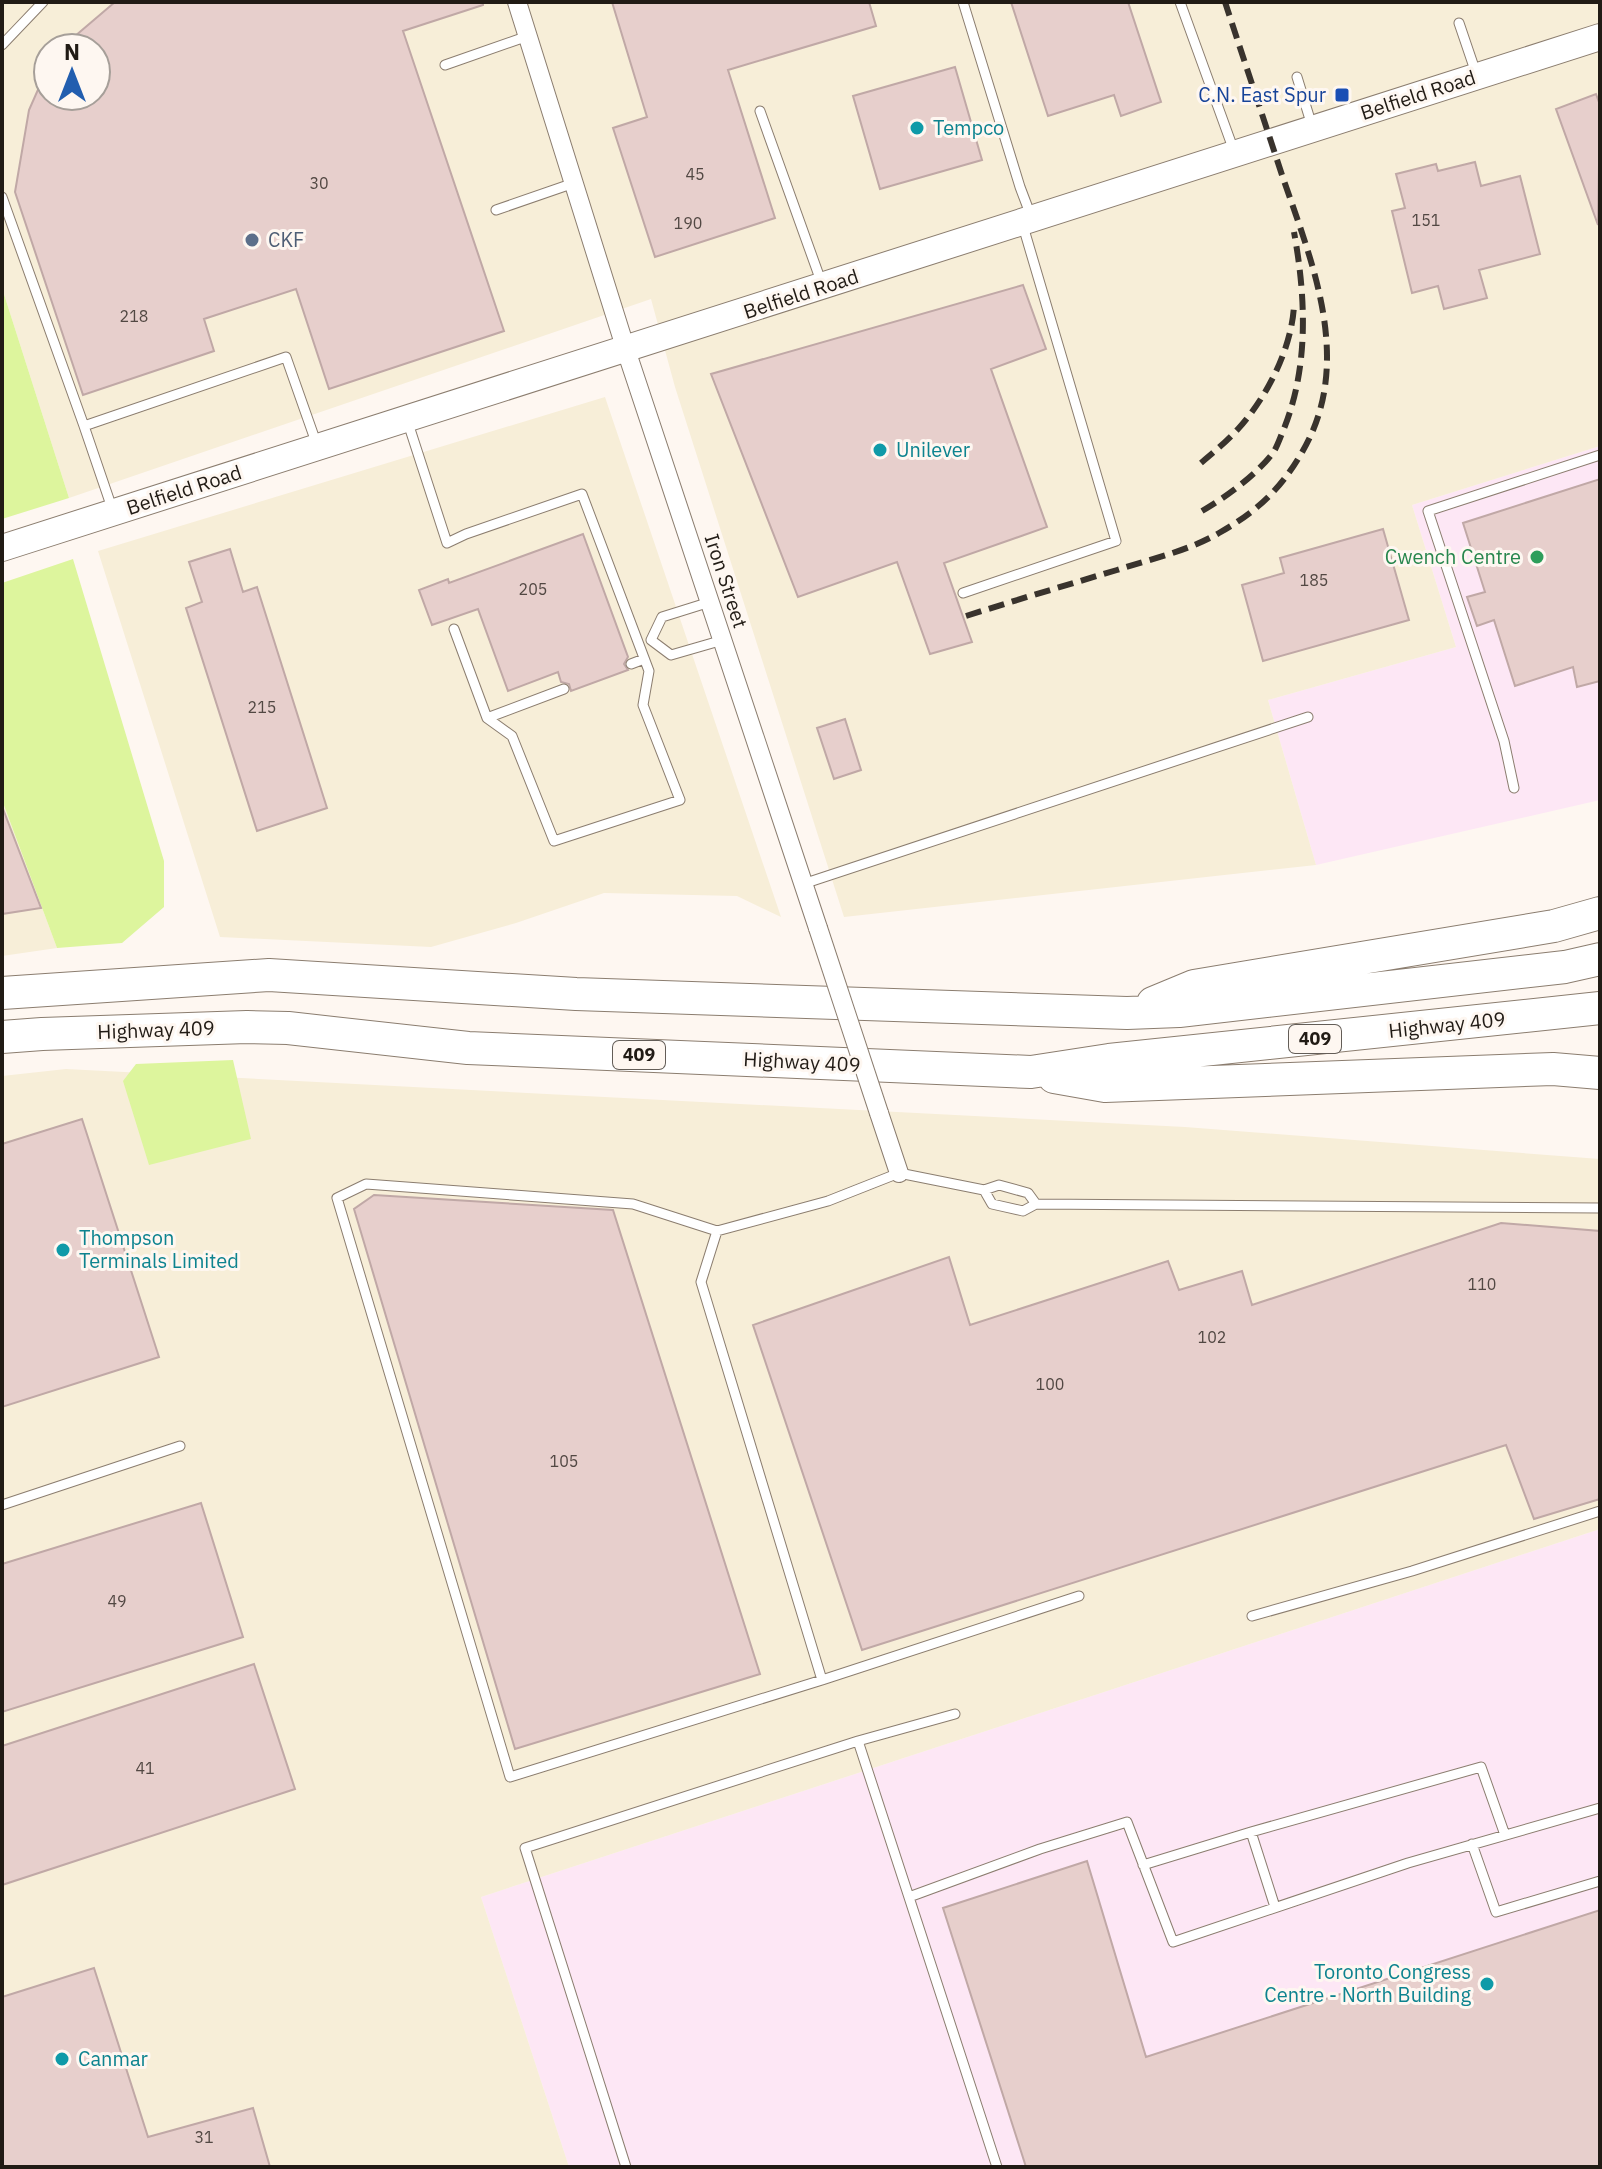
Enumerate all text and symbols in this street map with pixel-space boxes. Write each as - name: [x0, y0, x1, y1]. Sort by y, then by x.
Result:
- north arrow: [32, 32, 112, 112]
- text: N: [64, 37, 80, 66]
- street label: Belfield Road: [1357, 63, 1479, 126]
- place label: C.N. East Spur: [1198, 81, 1326, 108]
- marker: C.N. East Spur: [1333, 86, 1351, 104]
- place label: Tempco: [933, 114, 1004, 141]
- marker: Tempco: [908, 119, 926, 137]
- house number: 45: [685, 164, 705, 184]
- house number: 30: [309, 173, 329, 193]
- house number: 151: [1412, 210, 1440, 230]
- house number: 190: [674, 213, 702, 233]
- place label: CKF: [268, 226, 304, 253]
- marker: CKF: [243, 231, 261, 249]
- street label: Belfield Road: [740, 262, 862, 325]
- house number: 218: [120, 306, 148, 326]
- place label: Unilever: [896, 436, 970, 463]
- marker: Unilever: [871, 441, 889, 459]
- street label: Belfield Road: [123, 458, 245, 521]
- street label: Iron Street: [699, 530, 754, 631]
- place label: Cwench Centre: [1385, 543, 1521, 570]
- marker: Cwench Centre: [1528, 548, 1546, 566]
- house number: 185: [1300, 570, 1328, 590]
- house number: 205: [519, 579, 547, 599]
- house number: 215: [248, 697, 276, 717]
- street label: Highway 409: [1387, 1005, 1507, 1044]
- street label: Highway 409: [97, 1014, 215, 1045]
- road number: 409: [1289, 1025, 1341, 1053]
- road number: 409: [613, 1041, 665, 1069]
- street label: Highway 409: [743, 1045, 861, 1078]
- place label: Thompson Terminals Limited: [79, 1224, 239, 1274]
- marker: Thompson Terminals Limited: [54, 1241, 72, 1259]
- house number: 110: [1468, 1274, 1496, 1294]
- house number: 102: [1198, 1327, 1226, 1347]
- house number: 100: [1036, 1374, 1064, 1394]
- house number: 105: [550, 1451, 578, 1471]
- house number: 49: [107, 1591, 127, 1611]
- house number: 41: [135, 1758, 155, 1778]
- place label: Toronto Congress Centre - North Building: [1264, 1958, 1471, 2008]
- marker: Toronto Congress Centre - North Building: [1478, 1975, 1496, 1993]
- place label: Canmar: [78, 2045, 148, 2072]
- marker: Canmar: [53, 2050, 71, 2068]
- house number: 31: [194, 2127, 214, 2147]

